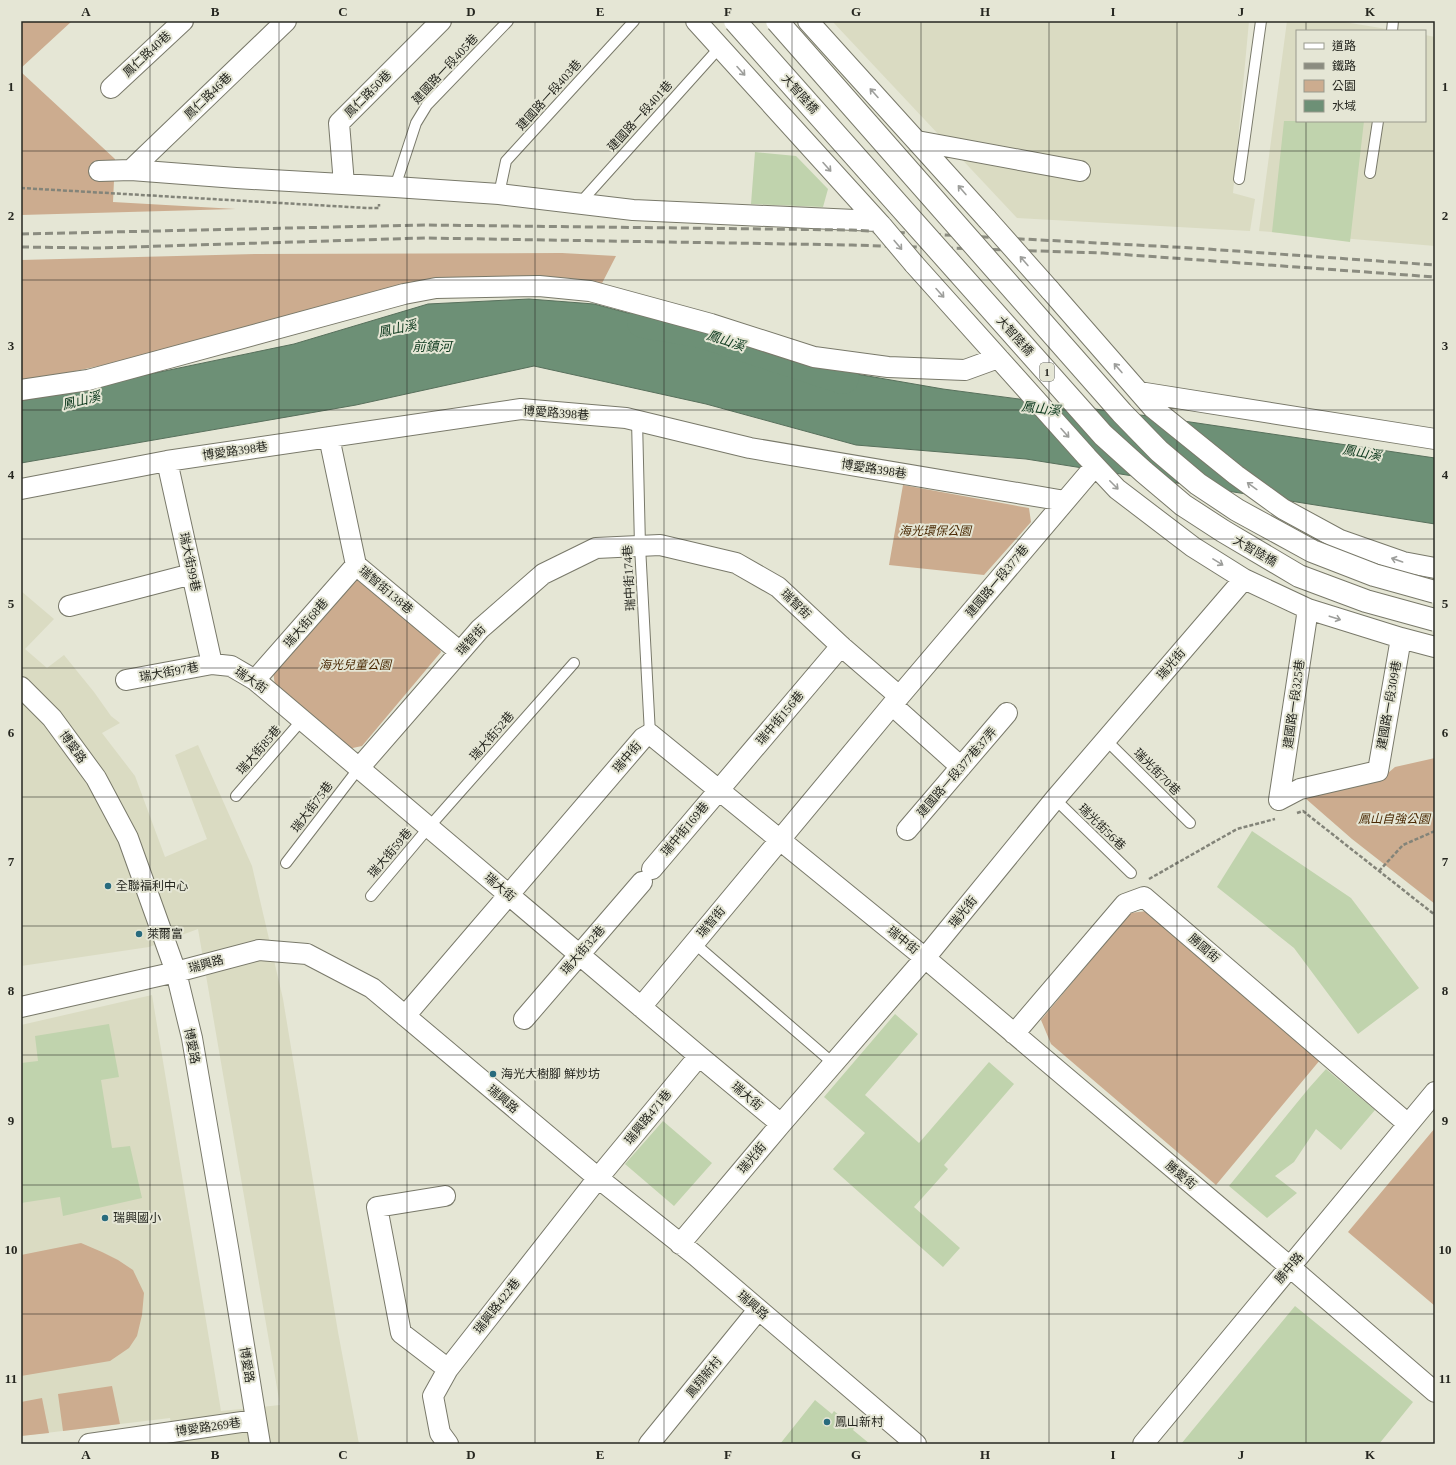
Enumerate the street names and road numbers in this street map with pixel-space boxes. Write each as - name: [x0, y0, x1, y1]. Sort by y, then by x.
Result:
- street label: 鳳仁路40巷: [120, 28, 174, 80]
- street label: 建國路一段405巷: [409, 31, 481, 107]
- street label: 建國路一段403巷: [514, 57, 584, 133]
- street label: 鳳仁路50巷: [342, 68, 394, 120]
- street label: 鳳仁路46巷: [182, 70, 234, 122]
- street label: 大智陸橋: [779, 71, 821, 117]
- street label: 建國路一段401巷: [605, 78, 675, 154]
- street label: 大智陸橋: [994, 313, 1036, 359]
- road number: 1: [1040, 363, 1054, 381]
- street label: 博愛路398巷: [523, 404, 589, 422]
- street label: 博愛路398巷: [201, 439, 269, 463]
- street label: 博愛路398巷: [840, 457, 908, 481]
- street label: 瑞大街99巷: [177, 531, 203, 593]
- street label: 大智陸橋: [1231, 533, 1279, 569]
- street label: 建國路一段377巷: [963, 542, 1031, 620]
- street label: 瑞中街174巷: [620, 545, 638, 611]
- street label: 瑞智街138巷: [356, 563, 416, 617]
- street label: 瑞智街: [778, 586, 814, 622]
- street label: 瑞大街68巷: [281, 596, 331, 650]
- street label: 瑞智街: [454, 622, 488, 658]
- street label: 瑞光街: [1154, 646, 1188, 682]
- street label: 建國路一段325巷: [1281, 658, 1307, 750]
- street label: 建國路一段309巷: [1374, 659, 1404, 751]
- street label: 瑞大街97巷: [138, 660, 200, 684]
- street label: 瑞大街: [232, 664, 270, 696]
- street label: 瑞中街156巷: [753, 688, 807, 748]
- street label: 瑞大街52巷: [467, 709, 517, 763]
- street label: 瑞大街85巷: [234, 723, 284, 777]
- street label: 建國路一段377巷37弄: [914, 724, 1000, 820]
- street label: 博愛路: [57, 728, 89, 766]
- street label: 瑞中街: [610, 739, 644, 775]
- street label: 瑞光街70巷: [1131, 746, 1183, 798]
- street label: 瑞大街75巷: [288, 779, 336, 835]
- street label: 瑞中街169巷: [658, 799, 712, 859]
- street label: 瑞光街56巷: [1076, 801, 1128, 853]
- street label: 瑞大街59巷: [365, 826, 415, 880]
- street label: 瑞大街: [482, 870, 518, 904]
- street label: 瑞光街: [946, 894, 980, 930]
- street label: 瑞智街: [694, 904, 728, 940]
- street label: 瑞大街32巷: [558, 923, 608, 977]
- street label: 瑞中街: [885, 923, 921, 957]
- street label: 勝國街: [1186, 931, 1222, 965]
- street label: 瑞興路: [187, 953, 225, 975]
- street label: 博愛路: [182, 1027, 202, 1065]
- street label: 瑞大街: [729, 1079, 765, 1113]
- street label: 瑞興路: [485, 1082, 521, 1116]
- street label: 瑞興路471巷: [622, 1087, 674, 1147]
- street label: 瑞光街: [735, 1140, 769, 1176]
- street label: 勝愛街: [1163, 1158, 1199, 1192]
- street label: 勝中路: [1272, 1250, 1306, 1286]
- street label: 瑞興路422巷: [471, 1276, 523, 1336]
- street label: 瑞興路: [735, 1288, 771, 1322]
- street label: 博愛路: [237, 1346, 257, 1384]
- street label: 鳳翔新村: [683, 1353, 725, 1400]
- street label: 博愛路269巷: [174, 1415, 242, 1439]

